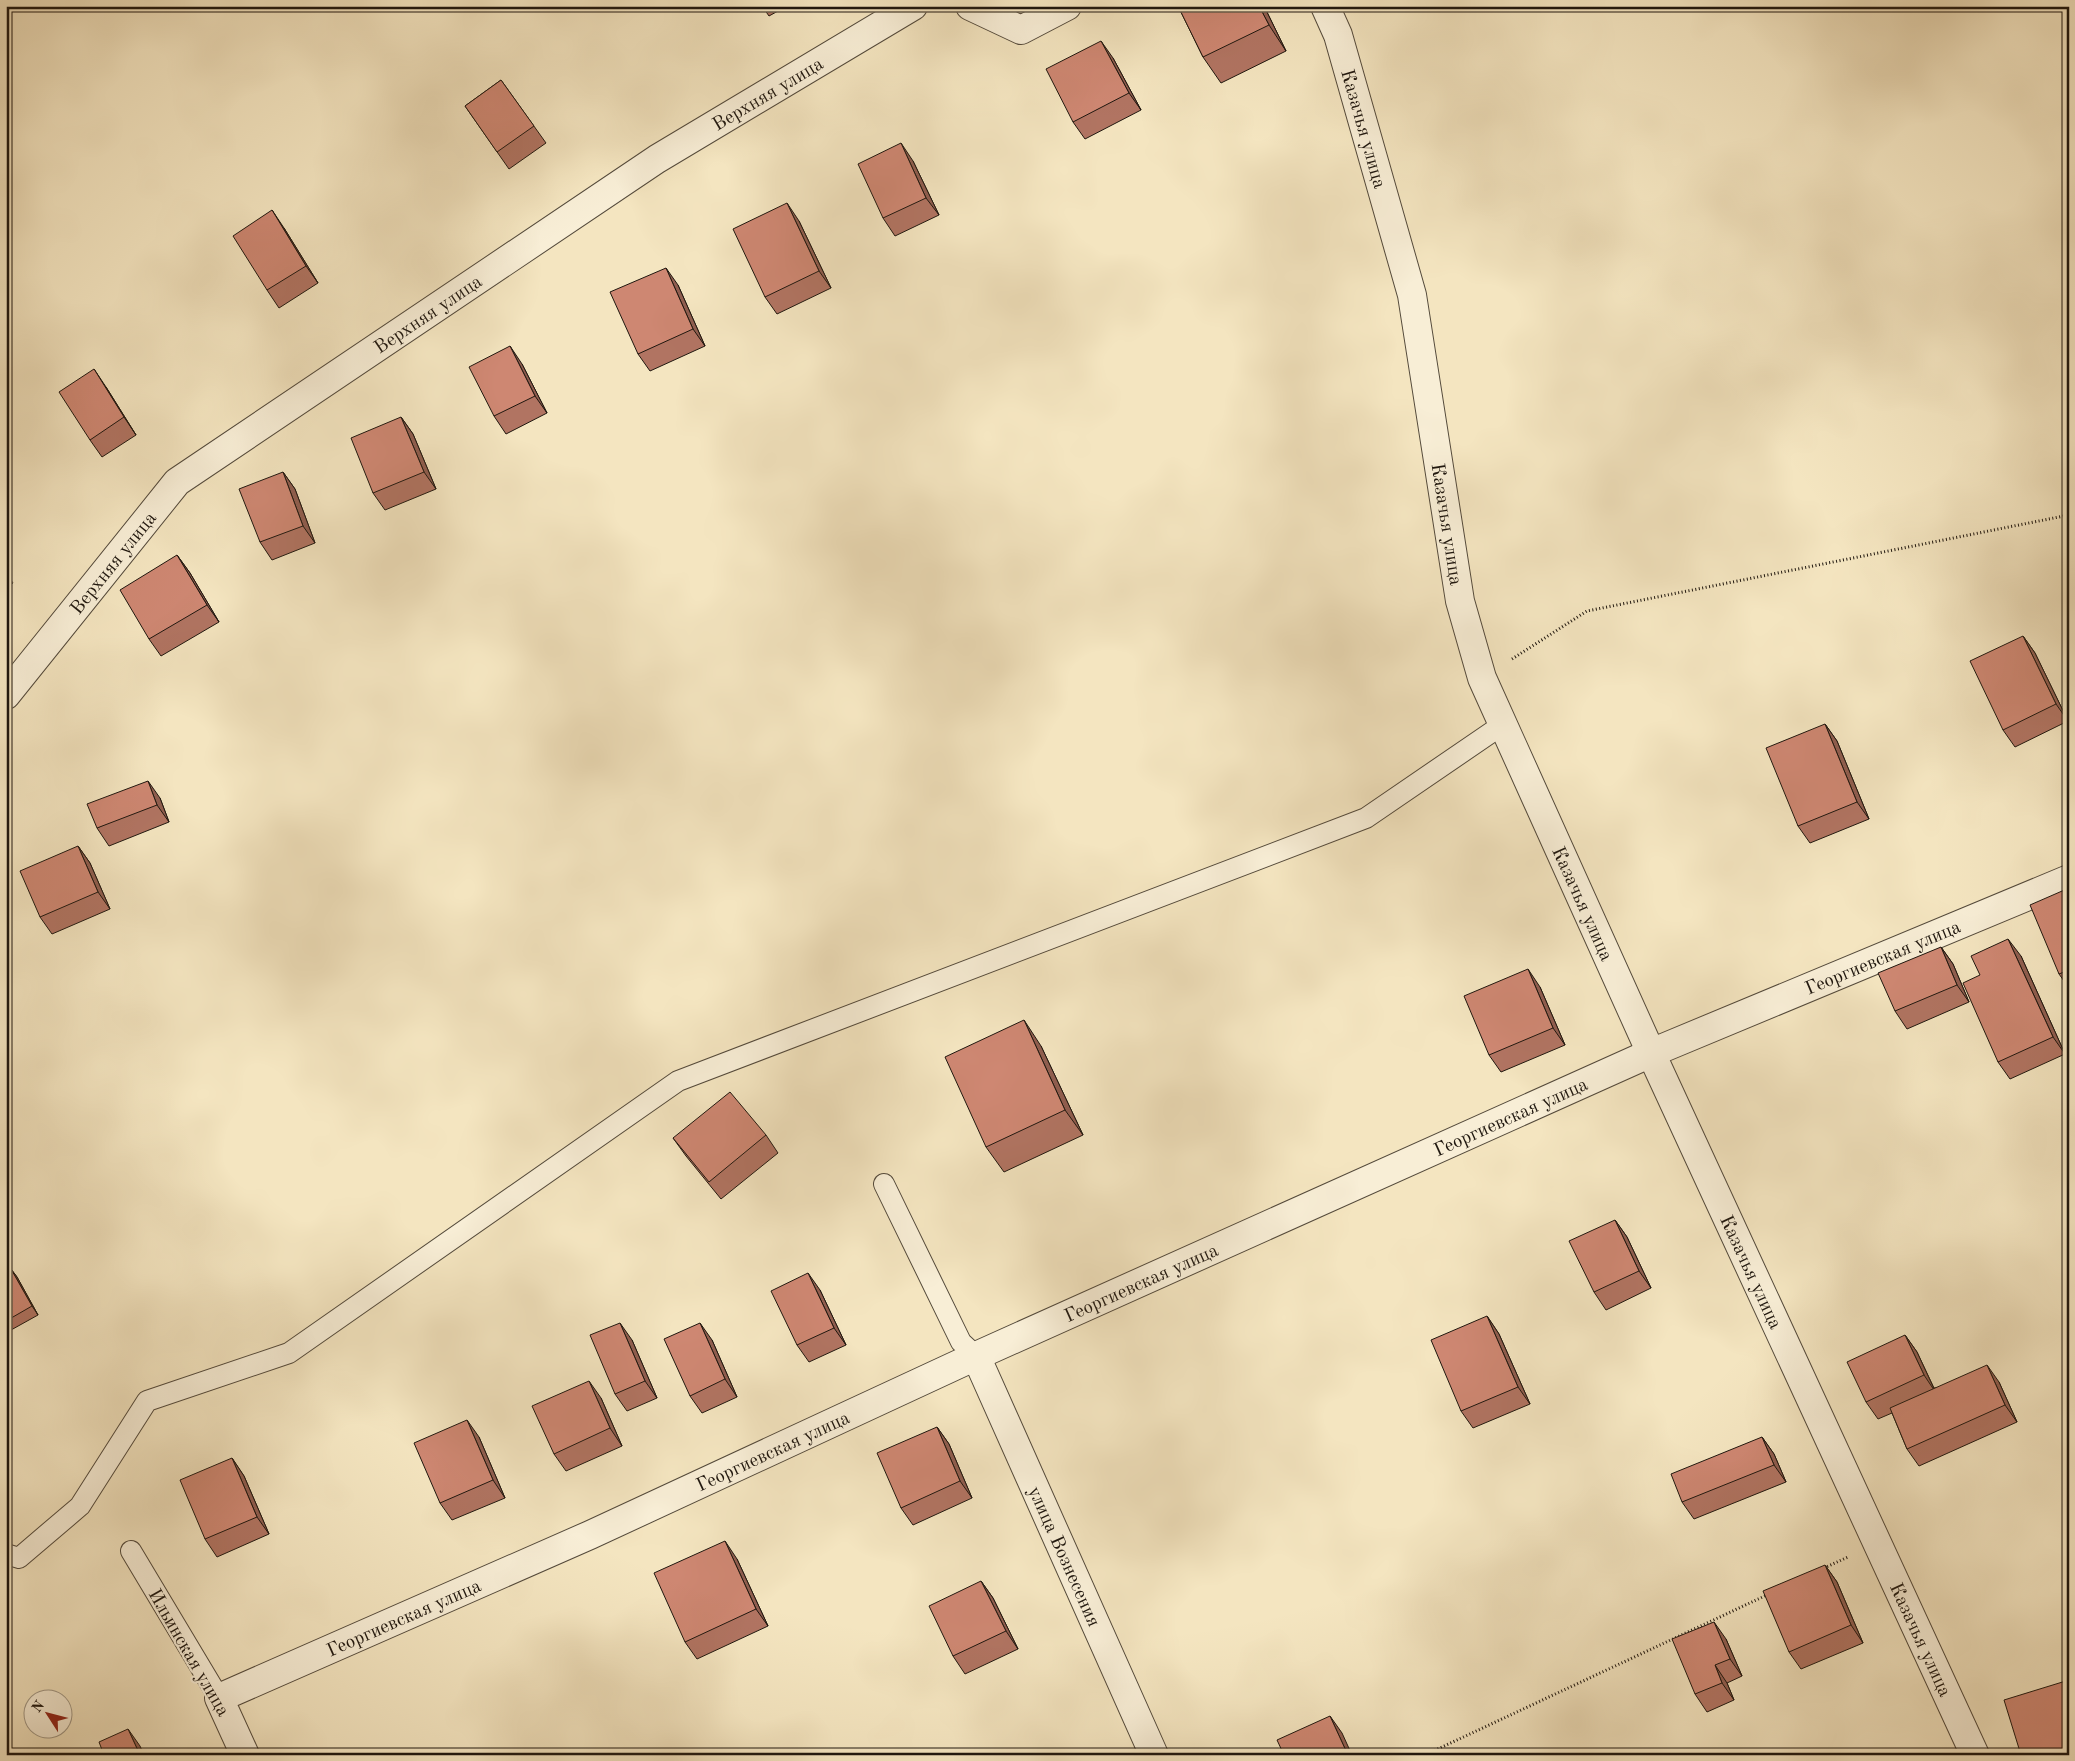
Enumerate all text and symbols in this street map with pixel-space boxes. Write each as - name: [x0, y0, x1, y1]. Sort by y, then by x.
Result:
- street label: Верхняя улица: [710, 55, 828, 136]
- street label: Казачья улица: [1336, 67, 1388, 192]
- street label: Верхняя улица: [372, 272, 487, 358]
- street label: Казачья улица: [1427, 462, 1464, 587]
- street label: Верхняя улица: [68, 509, 161, 619]
- street label: Казачья улица: [1547, 844, 1615, 965]
- street label: Георгиевская улица: [1803, 918, 1965, 1000]
- street label: Георгиевская улица: [1431, 1075, 1592, 1161]
- street label: Казачья улица: [1715, 1213, 1784, 1333]
- street label: Георгиевская улица: [1062, 1241, 1222, 1327]
- street label: Георгиевская улица: [694, 1409, 854, 1496]
- street label: улица Вознесения: [1023, 1484, 1103, 1630]
- street label: Георгиевская улица: [324, 1577, 485, 1661]
- street label: Казачья улица: [1885, 1580, 1954, 1701]
- street label: Ильинская улица: [144, 1586, 232, 1721]
- north arrow: [22, 1688, 72, 1738]
- text: N: [29, 1698, 47, 1715]

